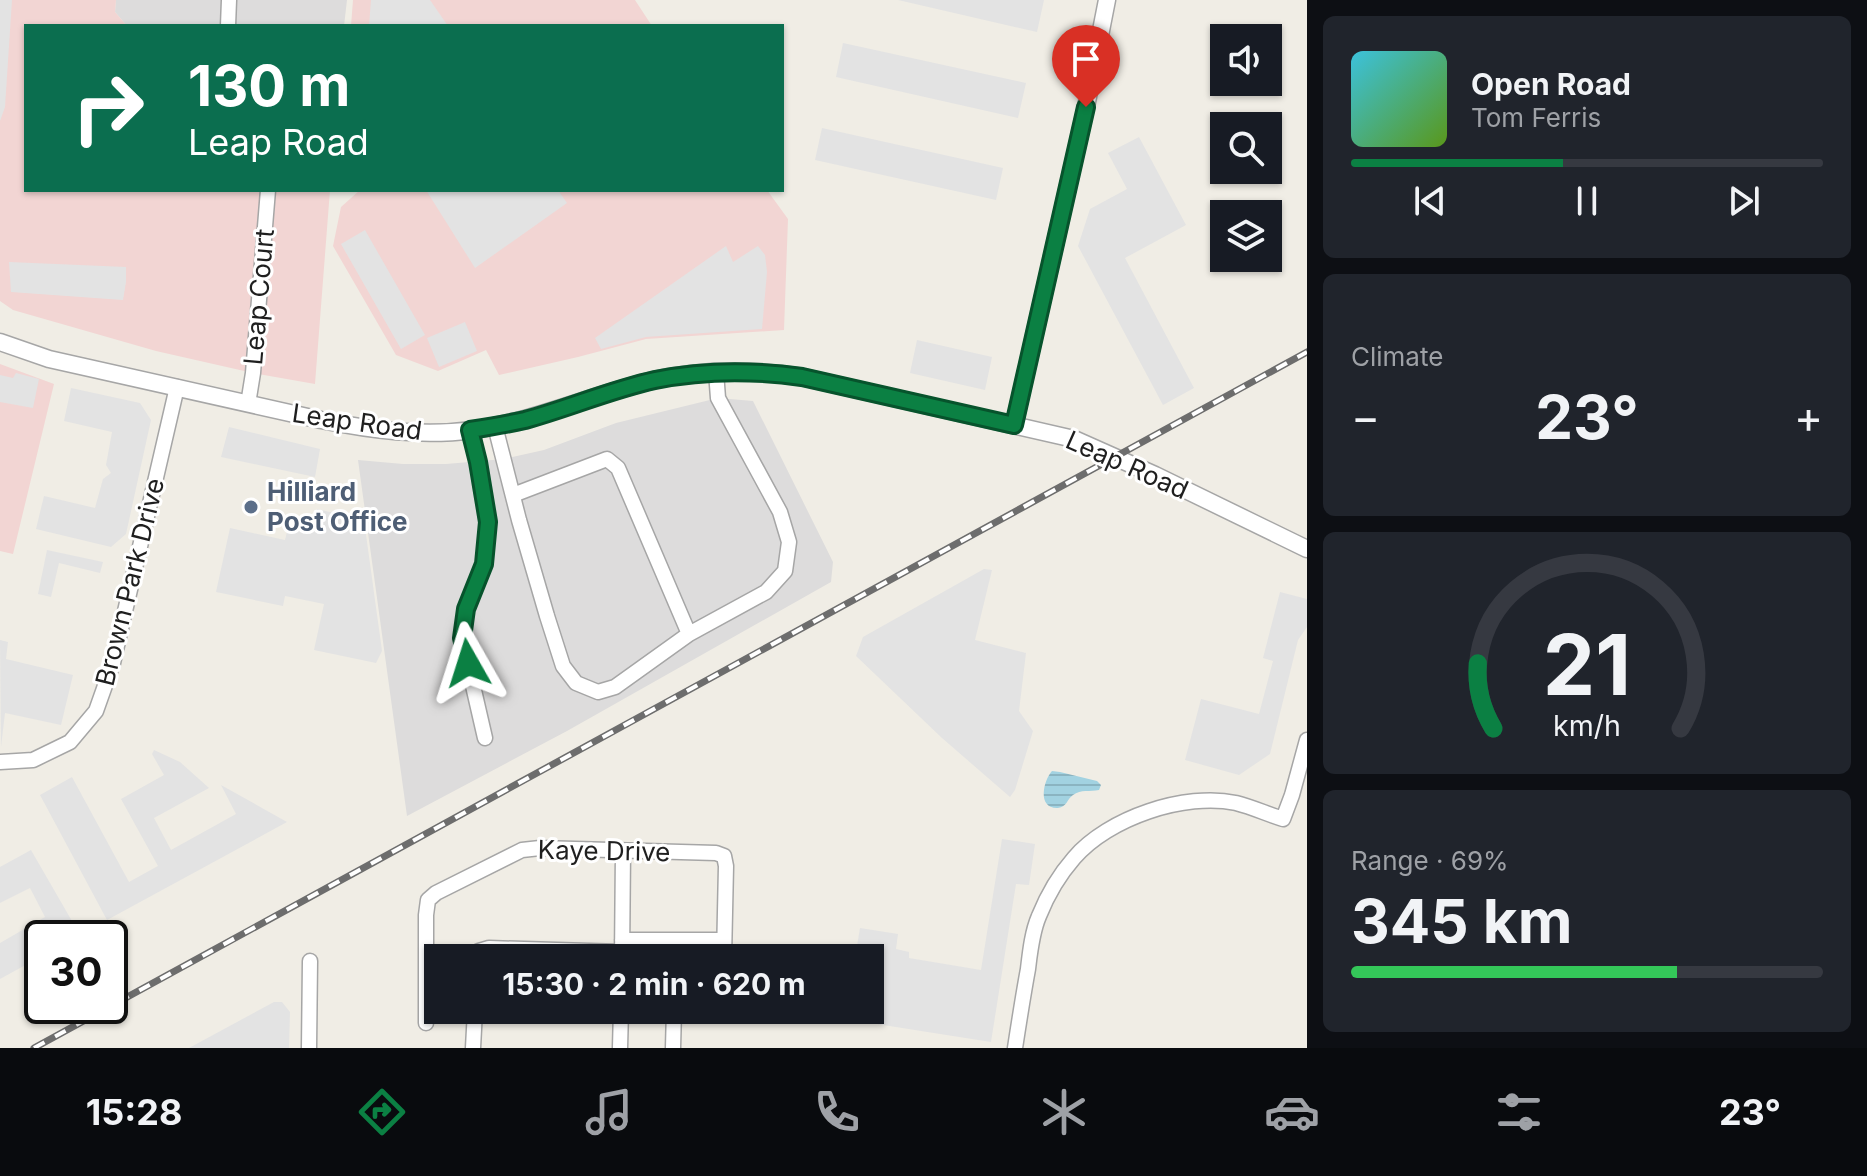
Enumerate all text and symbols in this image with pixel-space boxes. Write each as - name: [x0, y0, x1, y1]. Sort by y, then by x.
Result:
- map controls: [1210, 24, 1282, 272]
- button: sound: [1210, 24, 1282, 96]
- pin: [1052, 25, 1120, 107]
- icon: arrive: [1064, 37, 1108, 81]
- text: 130 m: [188, 52, 350, 120]
- icon: right: [56, 56, 160, 160]
- text: Open Road: [1471, 66, 1631, 102]
- text: Tom Ferris: [1471, 102, 1601, 133]
- button: search: [1210, 112, 1282, 184]
- text: Leap Road: [188, 120, 369, 164]
- icon: previous: [1408, 179, 1452, 223]
- icon: pause: [1565, 179, 1609, 223]
- icon: next: [1722, 179, 1766, 223]
- button: layers: [1210, 200, 1282, 272]
- street label: Leap Court: [237, 228, 280, 366]
- text: Climate: [1351, 341, 1443, 372]
- text: 23°: [1535, 381, 1639, 453]
- text: −: [1351, 390, 1380, 444]
- text: +: [1794, 390, 1823, 444]
- street label: Leap Road: [290, 397, 424, 446]
- street label: Leap Road: [1061, 424, 1193, 505]
- street label: Brown Park Drive: [89, 475, 170, 689]
- place label: Hilliard Post Office: [267, 476, 408, 537]
- marker: Hilliard Post Office: [242, 498, 260, 516]
- text: 21: [1543, 614, 1631, 715]
- position arrow: [426, 621, 510, 705]
- text: km/h: [1553, 708, 1621, 743]
- street label: Kaye Drive: [537, 834, 671, 867]
- text: Range · 69%: [1351, 845, 1509, 876]
- text: 345 km: [1351, 885, 1572, 957]
- speed limit sign: 30: [24, 920, 128, 1024]
- text: 15:30 · 2 min · 620 m: [502, 966, 806, 1002]
- icon: directions: [354, 1084, 410, 1140]
- icon: music: [581, 1084, 637, 1140]
- icon: phone: [809, 1084, 865, 1140]
- icon: climate: [1036, 1084, 1092, 1140]
- icon: car: [1264, 1084, 1320, 1140]
- icon: filters: [1491, 1084, 1547, 1140]
- text: 15:28: [86, 1090, 182, 1134]
- text: 23°: [1719, 1090, 1781, 1134]

